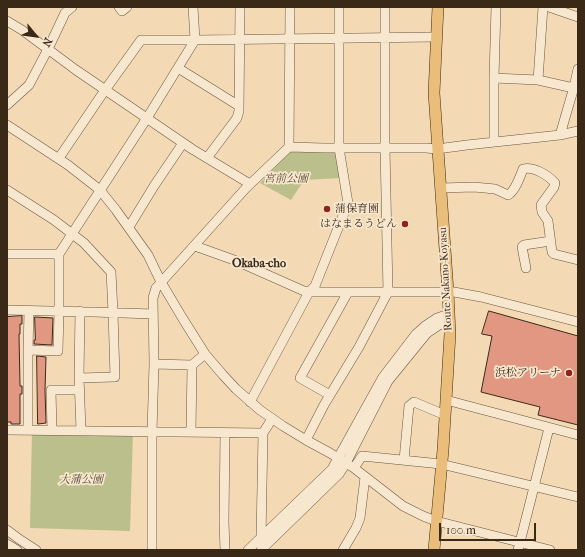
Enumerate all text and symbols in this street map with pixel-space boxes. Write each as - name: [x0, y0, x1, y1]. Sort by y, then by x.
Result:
- north arrow: [16, 16, 56, 56]
- text: N: [39, 35, 55, 49]
- park label: 宮前公園: [264, 172, 308, 186]
- place label: 蒲保育園: [335, 202, 379, 216]
- marker: 蒲保育園: [322, 204, 332, 214]
- place label: はなまるうどん: [320, 217, 397, 231]
- marker: はなまるうどん: [400, 219, 410, 229]
- street label: Route Nakano-Koyasu: [437, 227, 455, 331]
- district label: Okaba-cho: [232, 257, 286, 271]
- place label: 浜松アリーナ: [495, 366, 561, 380]
- marker: 浜松アリーナ: [564, 368, 574, 378]
- park label: 大蒲公園: [59, 473, 103, 487]
- scale bar: [441, 515, 538, 541]
- text: 100 m: [446, 523, 476, 537]

